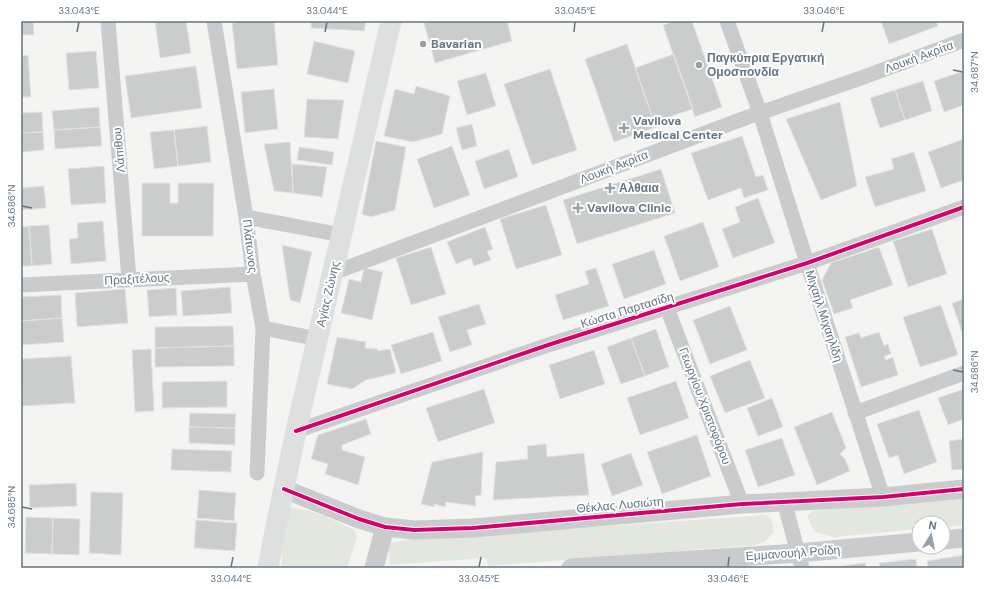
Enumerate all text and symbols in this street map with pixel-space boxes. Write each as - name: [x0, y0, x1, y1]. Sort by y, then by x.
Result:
- text: 33.043°E: [58, 4, 100, 17]
- text: 33.044°E: [306, 4, 348, 17]
- text: 33.045°E: [554, 4, 596, 17]
- text: 33.046°E: [803, 4, 845, 17]
- place label: Bavarian: [431, 36, 482, 52]
- street label: Λουκή Ακρίτα: [882, 37, 956, 77]
- marker: Bavarian: [418, 39, 428, 49]
- place label: Παγκύπρια Εργατική Ομοσπονδία: [707, 50, 824, 80]
- text: 34.687°N: [968, 51, 981, 93]
- marker: Παγκύπρια Εργατική Ομοσπονδία: [694, 60, 704, 70]
- place label: Vavilova Medical Center: [633, 113, 723, 143]
- marker: Vavilova Medical Center: [618, 122, 630, 134]
- street label: Λάπιθου: [109, 127, 129, 173]
- street label: Λουκή Ακρίτα: [577, 147, 651, 187]
- place label: Αλθαια: [619, 180, 660, 196]
- marker: Αλθαια: [604, 182, 616, 194]
- text: 34.686°N: [5, 185, 18, 227]
- place label: Vavilova Clinic: [587, 200, 671, 216]
- marker: Vavilova Clinic: [572, 202, 584, 214]
- street label: Πλάτωνος: [239, 218, 261, 274]
- street label: Αγίας Ζώνης: [313, 259, 343, 329]
- street label: Μιχαήλ Μιχαηλίδη: [802, 268, 846, 364]
- street label: Πραξιτέλους: [104, 269, 170, 289]
- street label: Κώστα Παρτασίδη: [579, 288, 675, 332]
- street label: Γεωργίου Χριστοφόρου: [675, 345, 735, 467]
- text: 34.686°N: [968, 351, 981, 393]
- text: 34.685°N: [5, 486, 18, 528]
- street label: Θέκλας Λυσιώτη: [576, 493, 664, 517]
- north arrow: [911, 515, 951, 555]
- text: N: [928, 518, 938, 533]
- street label: Εμμανουήλ Ροΐδη: [745, 542, 841, 564]
- text: 33.044°E: [210, 572, 252, 585]
- text: 33.045°E: [458, 572, 500, 585]
- text: 33.046°E: [707, 572, 749, 585]

